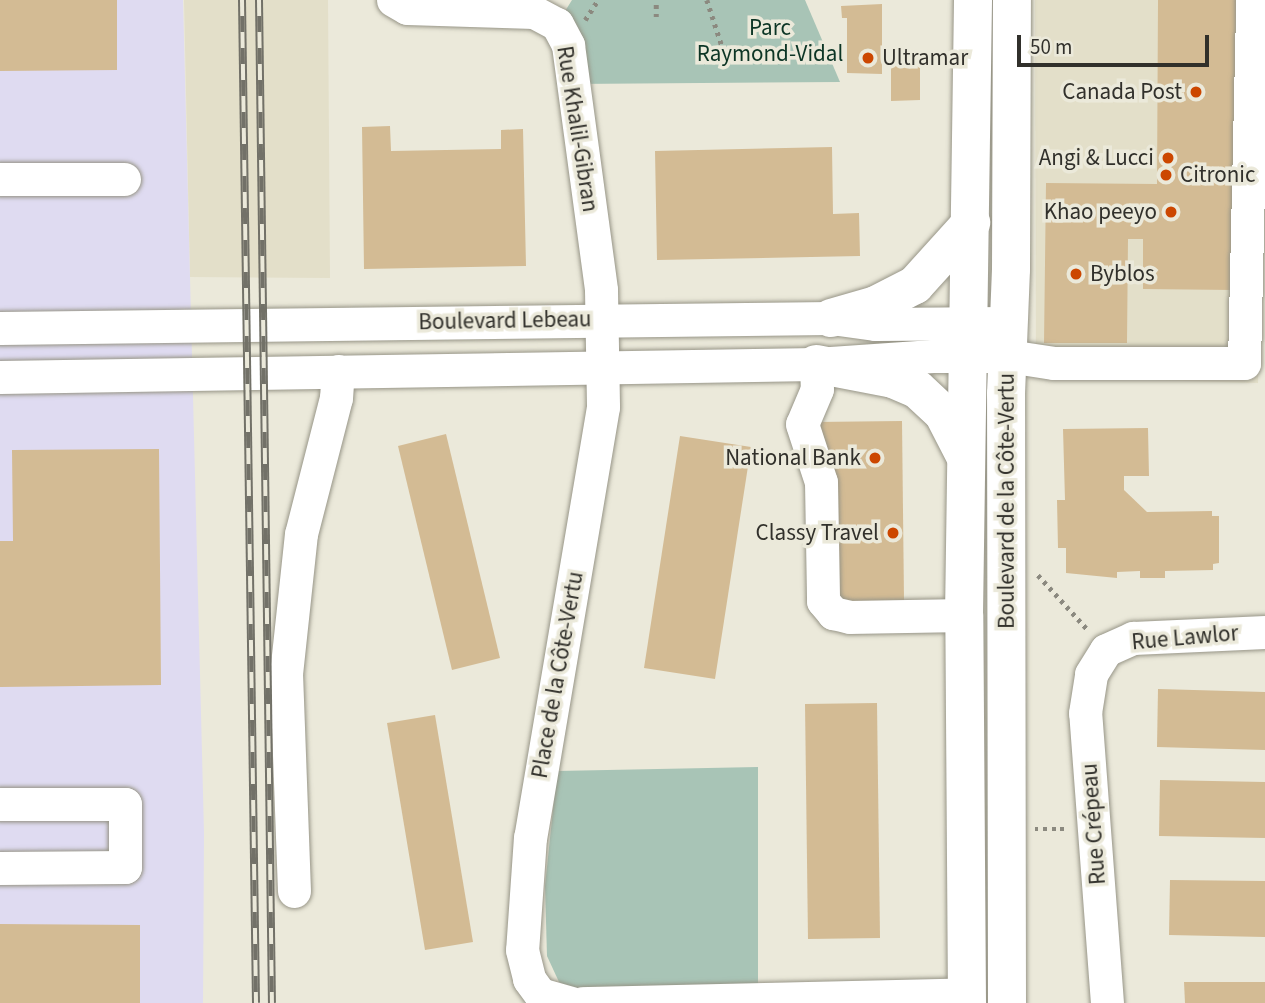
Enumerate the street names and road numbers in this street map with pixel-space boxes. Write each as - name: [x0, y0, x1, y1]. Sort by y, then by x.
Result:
- street label: Rue Khalil-Gibran: [550, 44, 604, 214]
- street label: Boulevard Lebeau: [418, 306, 592, 336]
- street label: Boulevard de la Côte-Vertu: [993, 373, 1021, 629]
- street label: Place de la Côte-Vertu: [526, 569, 590, 781]
- street label: Rue Lawlor: [1130, 620, 1240, 656]
- street label: Rue Crépeau: [1076, 762, 1112, 886]

